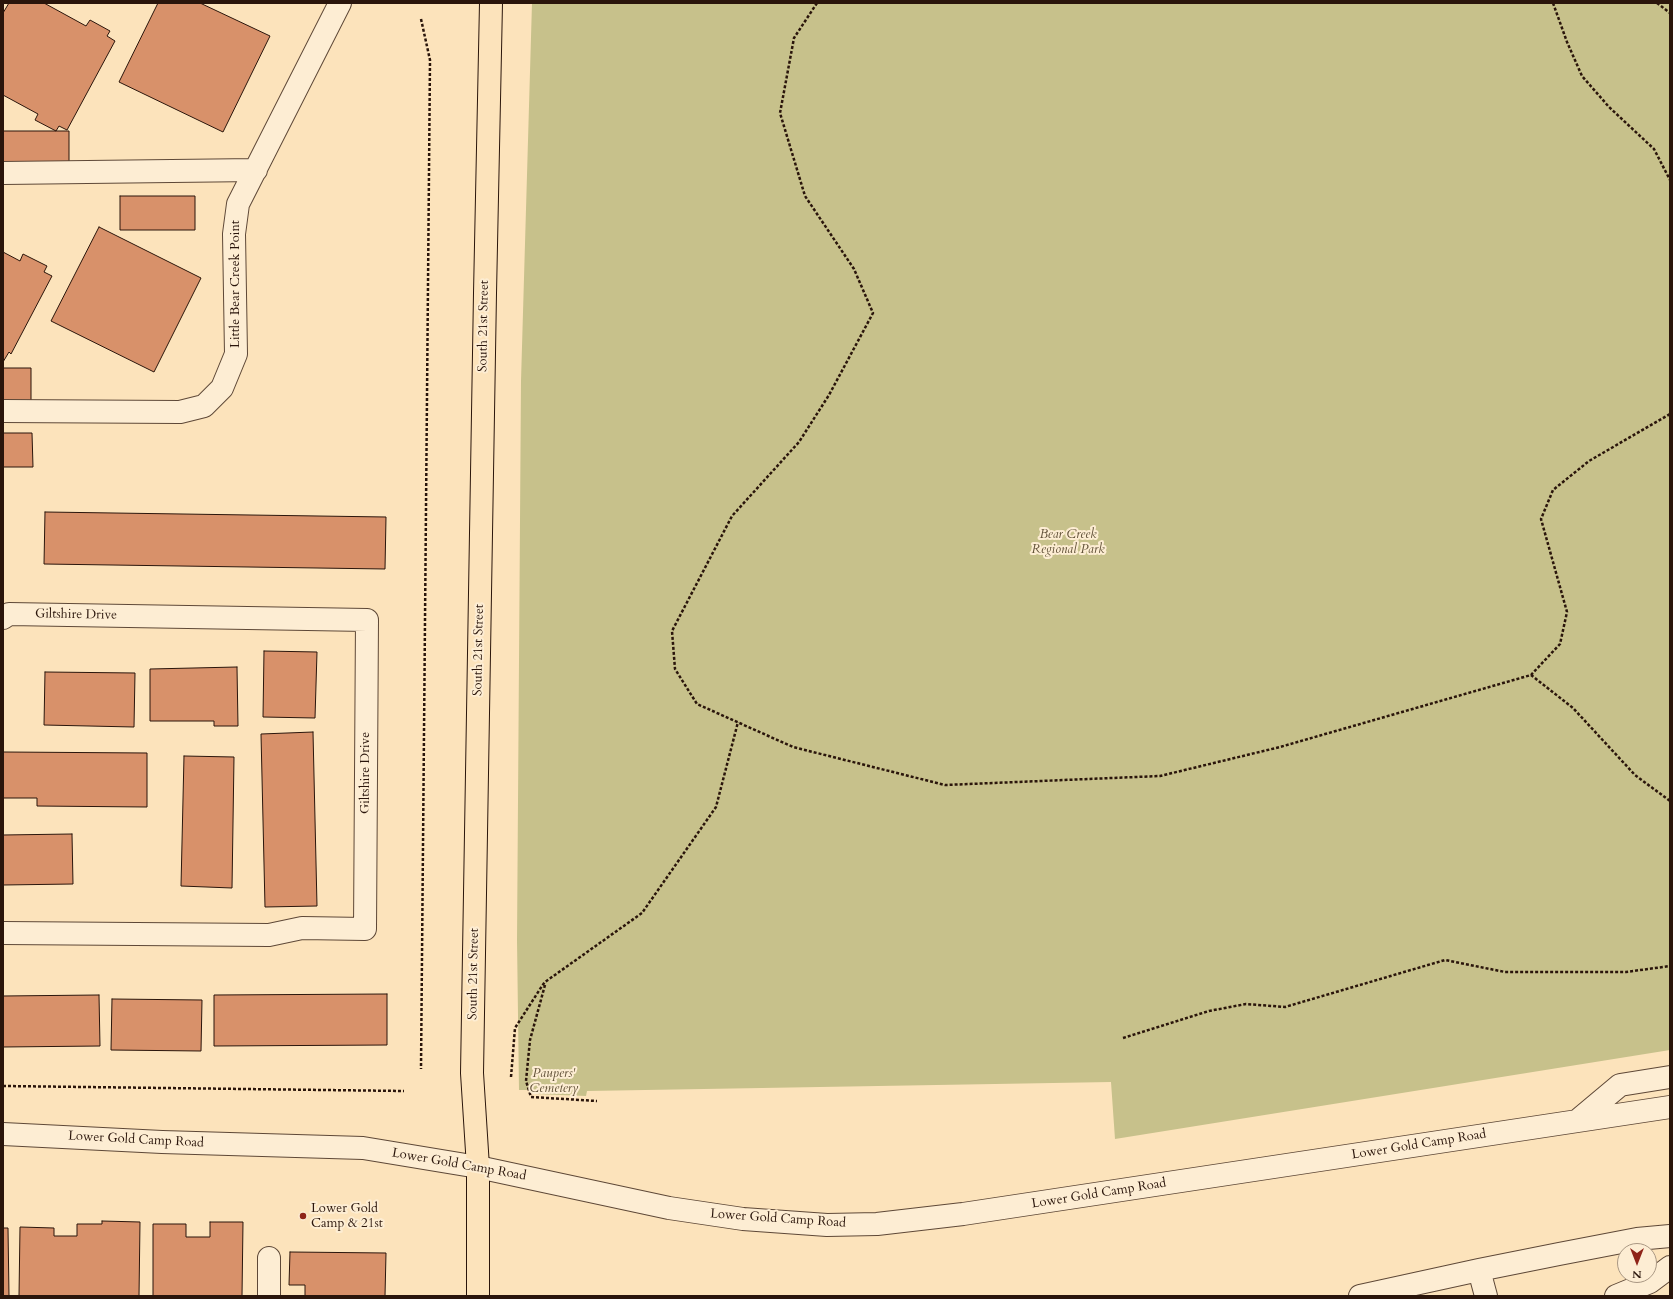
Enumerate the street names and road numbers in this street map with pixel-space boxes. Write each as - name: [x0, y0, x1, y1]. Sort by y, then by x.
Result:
- street label: Little Bear Creek Point: [228, 220, 244, 348]
- street label: South 21st Street: [475, 280, 493, 372]
- street label: South 21st Street: [470, 604, 488, 696]
- street label: Giltshire Drive: [35, 606, 117, 624]
- street label: Giltshire Drive: [358, 732, 374, 814]
- street label: South 21st Street: [465, 928, 483, 1020]
- street label: Lower Gold Camp Road: [1351, 1127, 1487, 1163]
- street label: Lower Gold Camp Road: [68, 1129, 204, 1151]
- street label: Lower Gold Camp Road: [391, 1146, 527, 1184]
- street label: Lower Gold Camp Road: [1031, 1176, 1167, 1212]
- street label: Lower Gold Camp Road: [710, 1206, 846, 1232]

